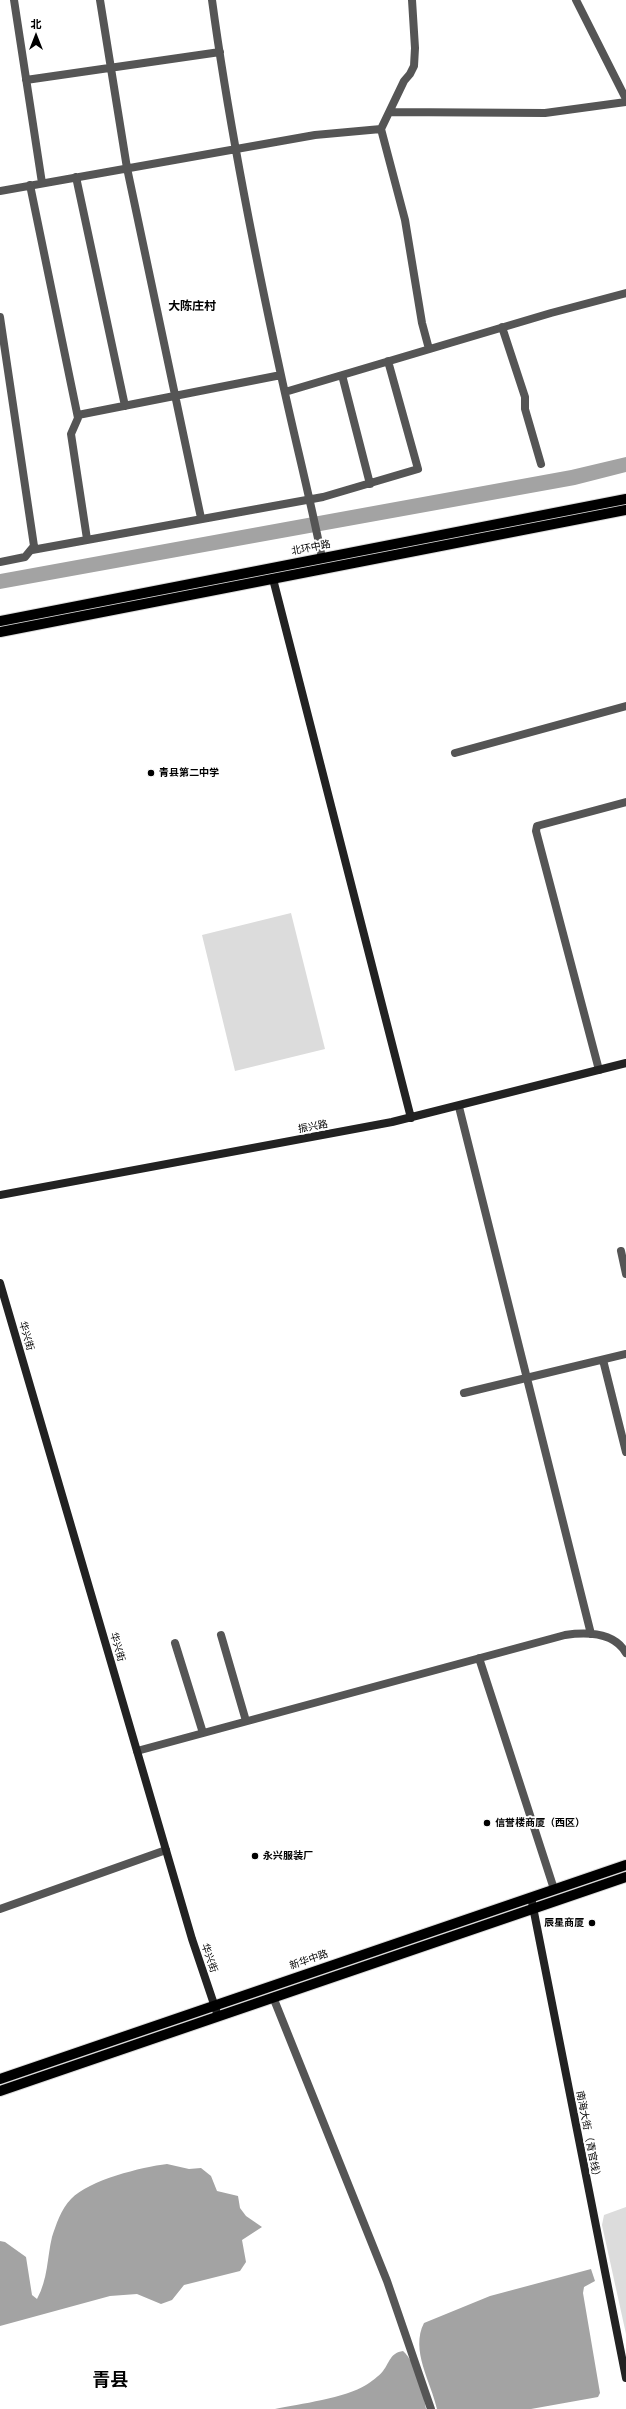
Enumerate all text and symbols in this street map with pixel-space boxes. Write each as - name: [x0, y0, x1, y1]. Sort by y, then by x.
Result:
- north arrow: [16, 16, 56, 56]
- text: 北: [31, 16, 42, 31]
- district label: 大陈庄村: [168, 300, 216, 314]
- street label: 北环中路: [290, 538, 332, 558]
- place label: 青县第二中学: [159, 767, 219, 779]
- marker: 青县第二中学: [146, 768, 156, 778]
- street label: 振兴路: [297, 1118, 329, 1136]
- street label: 华兴街: [16, 1320, 36, 1352]
- street label: 华兴街: [107, 1631, 127, 1663]
- place label: 信誉楼商厦（西区）: [495, 1817, 585, 1829]
- marker: 信誉楼商厦（西区）: [482, 1818, 492, 1828]
- place label: 永兴服装厂: [263, 1850, 313, 1862]
- marker: 永兴服装厂: [250, 1851, 260, 1861]
- place label: 辰星商厦: [544, 1917, 584, 1929]
- marker: 辰星商厦: [587, 1918, 597, 1928]
- street label: 华兴街: [198, 1942, 220, 1974]
- street label: 新华中路: [288, 1948, 330, 1972]
- street label: 南海大街 （青官线）: [573, 2090, 603, 2182]
- district label: 青县: [92, 2370, 128, 2392]

